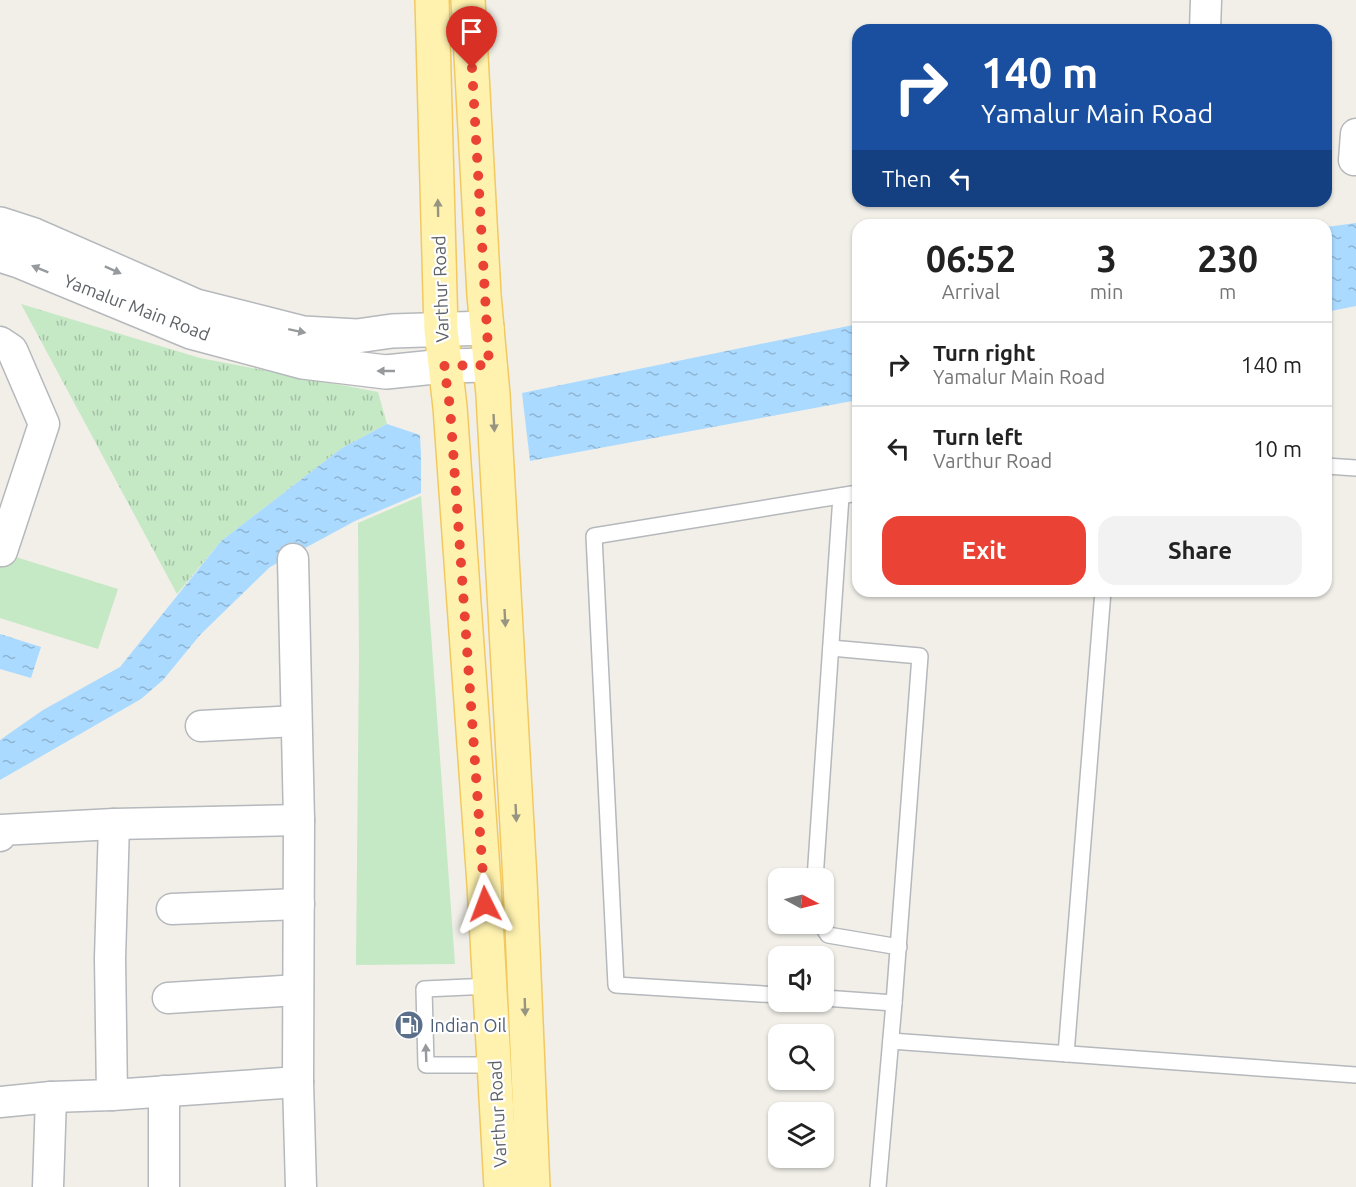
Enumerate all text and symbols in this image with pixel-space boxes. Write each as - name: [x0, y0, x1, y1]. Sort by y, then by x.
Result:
- pin: [446, 6, 497, 68]
- icon: arrive: [455, 15, 488, 48]
- icon: right: [882, 48, 960, 126]
- text: 140 m: [981, 49, 1098, 96]
- text: Yamalur Main Road: [981, 98, 1213, 128]
- icon: left: [944, 162, 977, 195]
- text: Then: [882, 166, 932, 191]
- one-way arrow: [433, 199, 442, 218]
- street label: Varthur Road: [428, 235, 452, 343]
- text: 06:52: [926, 238, 1016, 279]
- text: 3: [1096, 238, 1117, 279]
- text: 230: [1197, 238, 1258, 279]
- one-way arrow: [31, 264, 49, 274]
- one-way arrow: [104, 265, 121, 274]
- street label: Yamalur Main Road: [61, 270, 213, 344]
- text: Arrival: [942, 280, 1000, 303]
- text: min: [1090, 280, 1123, 303]
- text: m: [1219, 280, 1236, 303]
- one-way arrow: [288, 327, 307, 336]
- text: Turn right: [933, 340, 1035, 365]
- icon: right: [882, 348, 915, 381]
- text: 140 m: [1241, 352, 1302, 377]
- text: Yamalur Main Road: [933, 365, 1105, 388]
- one-way arrow: [377, 366, 396, 376]
- one-way arrow: [490, 414, 499, 433]
- text: Turn left: [933, 424, 1023, 449]
- icon: left: [882, 432, 915, 465]
- text: 10 m: [1253, 436, 1302, 461]
- text: Varthur Road: [933, 449, 1052, 472]
- button: Exit: [882, 516, 1086, 585]
- button: Share: [1098, 516, 1302, 585]
- one-way arrow: [500, 608, 510, 627]
- one-way arrow: [511, 803, 521, 822]
- north arrow: [768, 868, 834, 934]
- map controls: [768, 868, 834, 1168]
- position arrow: [453, 872, 517, 936]
- button: sound: [768, 946, 834, 1012]
- one-way arrow: [521, 998, 530, 1017]
- fuel station icon: Indian Oil: [393, 1009, 425, 1041]
- place label: Indian Oil: [430, 1015, 507, 1035]
- button: search: [768, 1024, 834, 1090]
- one-way arrow: [421, 1044, 430, 1063]
- street label: Varthur Road: [484, 1060, 510, 1168]
- button: layers: [768, 1102, 834, 1168]

